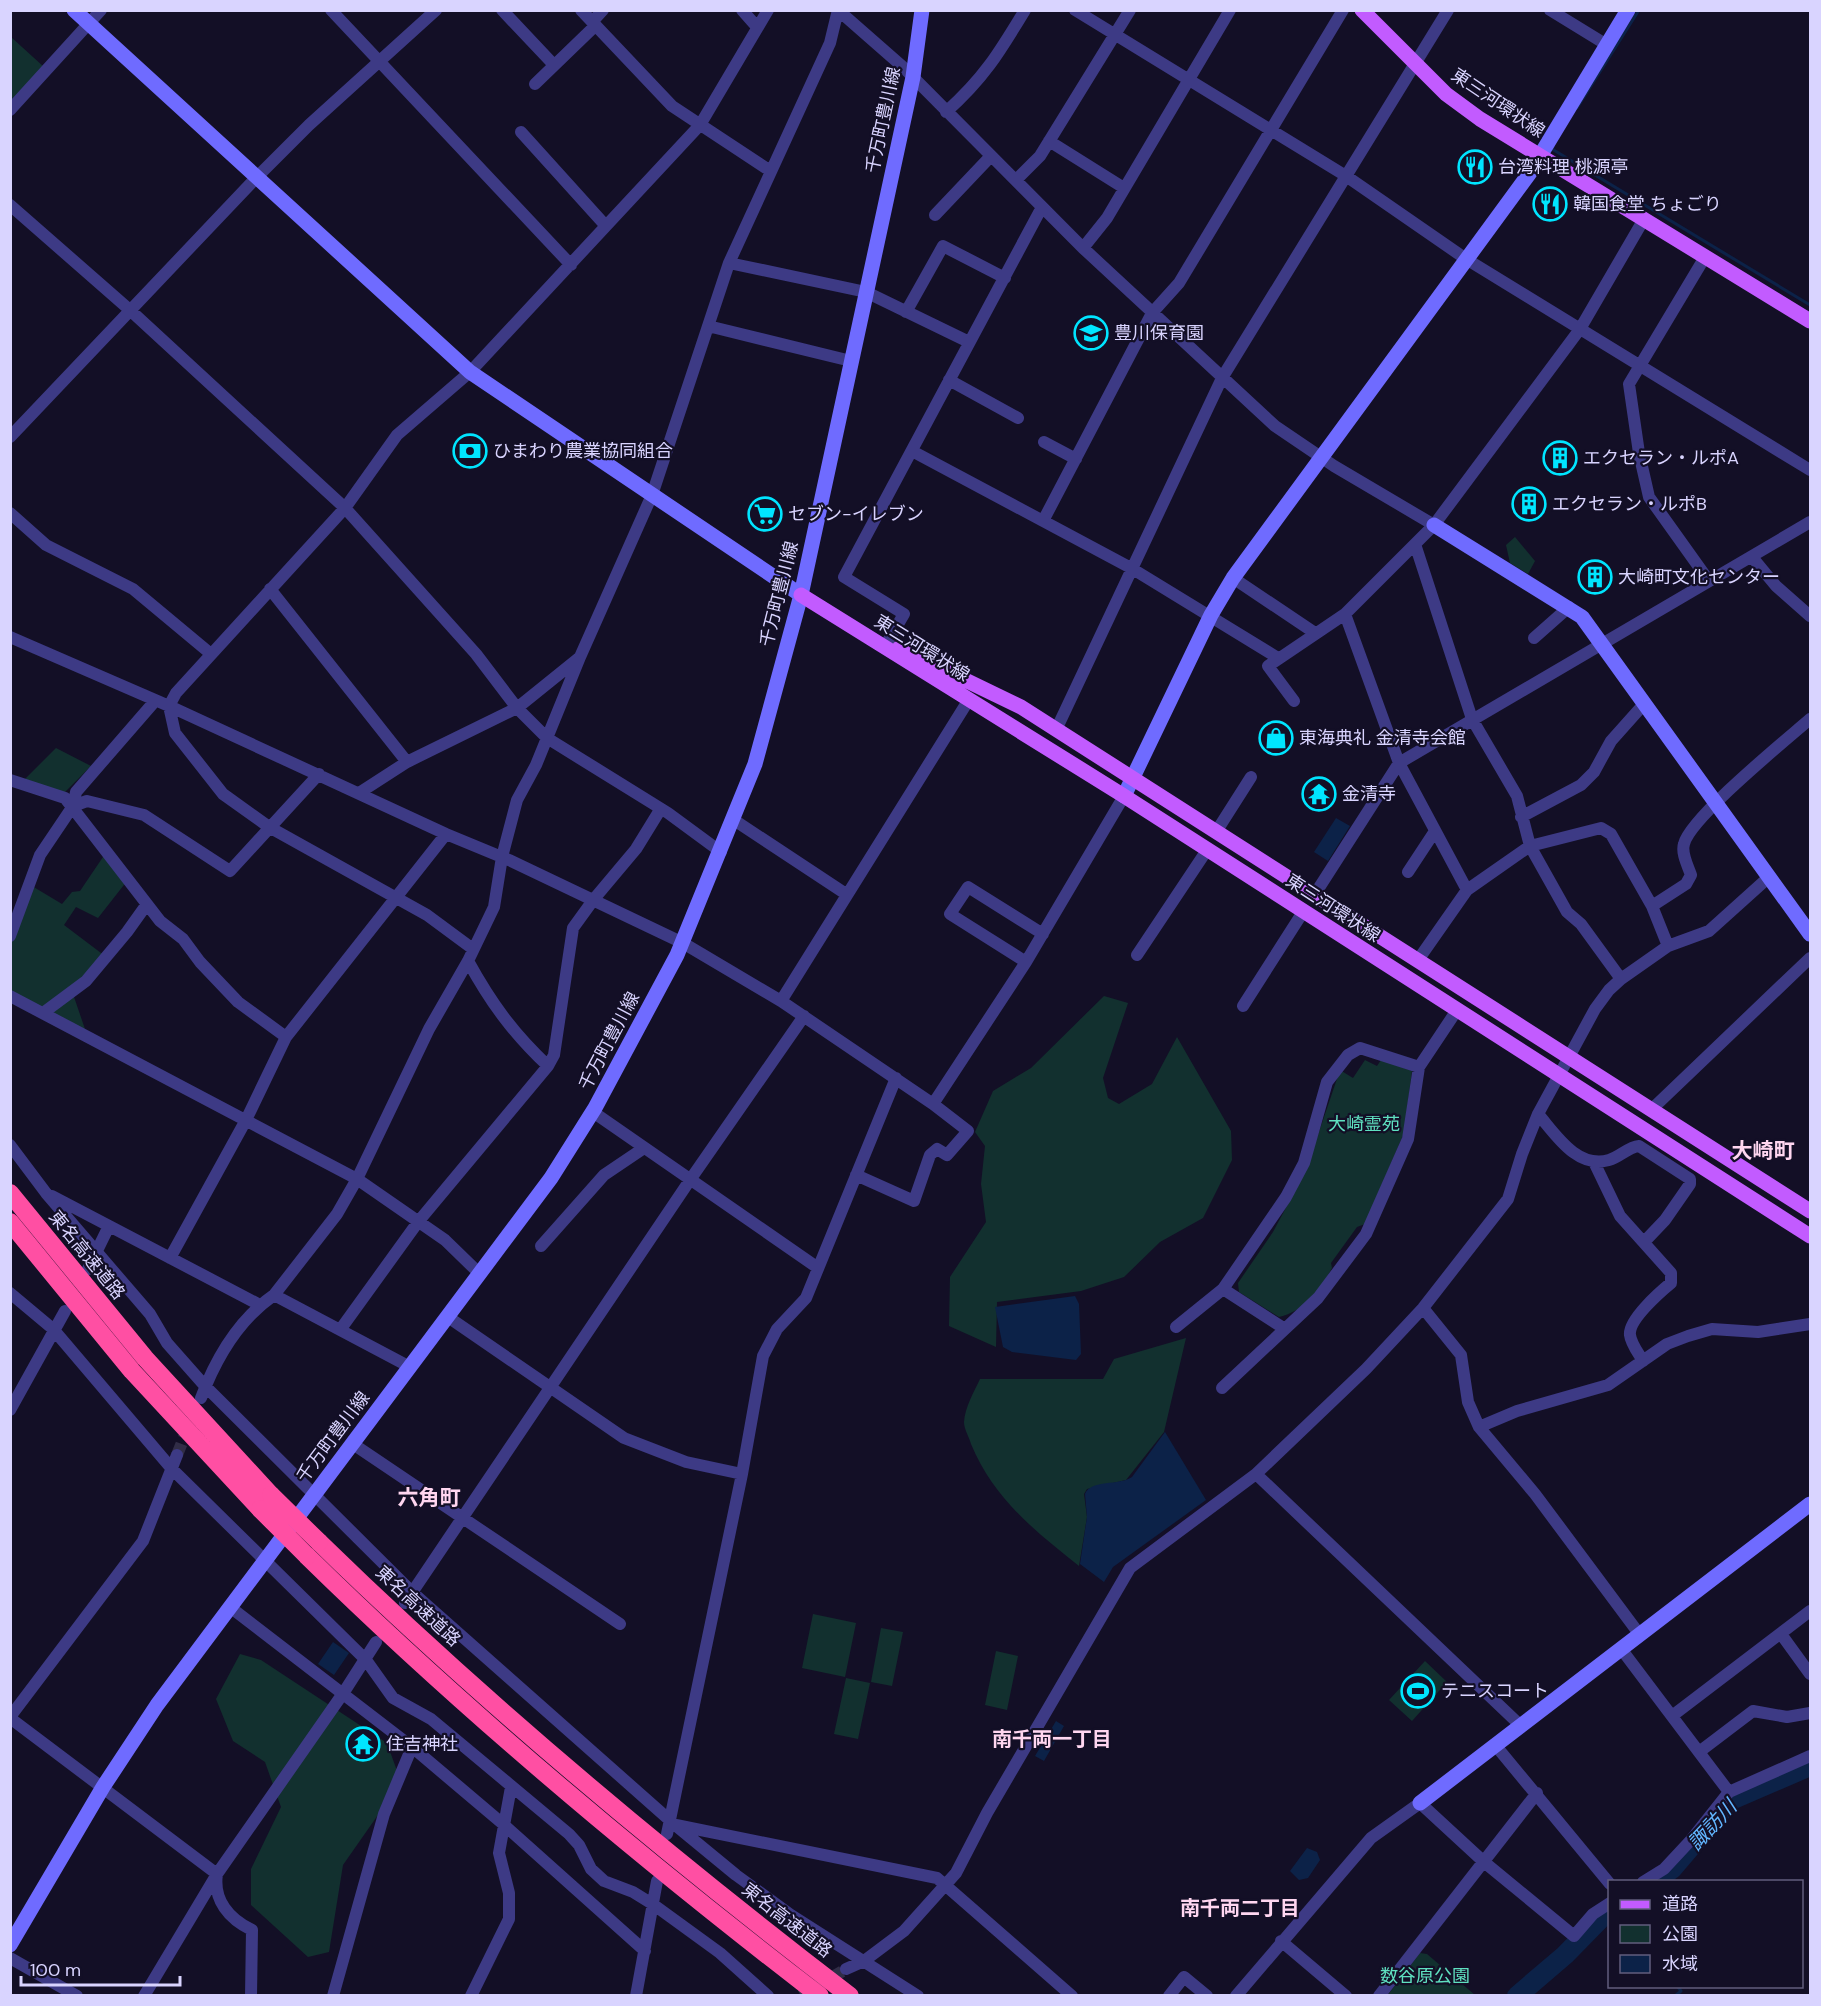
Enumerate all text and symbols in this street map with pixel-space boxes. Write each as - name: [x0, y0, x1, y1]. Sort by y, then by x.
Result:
- street label: 東三河環状線: [1447, 63, 1549, 143]
- street label: 千万町豊川線: [860, 65, 906, 175]
- restaurant icon: 台湾料理 桃源亭: [1457, 149, 1493, 185]
- place label: 台湾料理 桃源亭: [1498, 155, 1629, 179]
- restaurant icon: 韓国食堂 ちょごり: [1532, 186, 1568, 222]
- place label: 韓国食堂 ちょごり: [1573, 192, 1722, 216]
- school or university icon: 豊川保育園: [1073, 315, 1109, 351]
- place label: 豊川保育園: [1114, 321, 1204, 345]
- bank icon: ひまわり農業協同組合: [452, 433, 488, 469]
- place label: ひまわり農業協同組合: [493, 439, 673, 463]
- building icon: エクセラン・ルポA: [1542, 440, 1578, 476]
- place label: エクセラン・ルポA: [1583, 446, 1739, 470]
- building icon: エクセラン・ルポB: [1511, 486, 1547, 522]
- place label: エクセラン・ルポB: [1552, 492, 1707, 516]
- supermarket icon: セブン-イレブン: [747, 496, 783, 532]
- place label: セブン-イレブン: [788, 502, 924, 526]
- street label: 千万町豊川線: [754, 539, 804, 649]
- building icon: 大崎町文化センター: [1577, 559, 1613, 595]
- place label: 大崎町文化センター: [1618, 565, 1780, 589]
- street label: 東三河環状線: [870, 609, 974, 687]
- shop icon: 東海典礼 金清寺会館: [1258, 720, 1294, 756]
- place label: 東海典礼 金清寺会館: [1299, 726, 1466, 750]
- temple icon: 金清寺: [1301, 776, 1337, 812]
- place label: 金清寺: [1342, 782, 1396, 806]
- street label: 東三河環状線: [1281, 869, 1385, 947]
- street label: 千万町豊川線: [573, 988, 645, 1094]
- park label: 大崎霊苑: [1328, 1112, 1400, 1136]
- district label: 大崎町: [1732, 1137, 1795, 1165]
- street label: 東名高速道路: [44, 1205, 130, 1305]
- street label: 千万町豊川線: [291, 1387, 375, 1487]
- district label: 六角町: [398, 1484, 461, 1512]
- street label: 東名高速道路: [370, 1560, 466, 1652]
- sports icon: テニスコート: [1400, 1673, 1436, 1709]
- place label: テニスコート: [1441, 1679, 1549, 1703]
- temple icon: 住吉神社: [345, 1726, 381, 1762]
- district label: 南千両一丁目: [992, 1726, 1112, 1752]
- place label: 住吉神社: [386, 1732, 458, 1756]
- water label: 諏訪川: [1682, 1793, 1743, 1856]
- street label: 東名高速道路: [737, 1877, 837, 1963]
- legend: [1608, 1880, 1803, 1988]
- text: 道路: [1662, 1892, 1698, 1916]
- district label: 南千両二丁目: [1180, 1895, 1300, 1921]
- text: 公園: [1662, 1922, 1698, 1946]
- scale bar: [21, 1949, 180, 1987]
- text: 水域: [1662, 1952, 1698, 1976]
- text: 100 m: [30, 1958, 81, 1982]
- park label: 数谷原公園: [1380, 1964, 1470, 1988]

